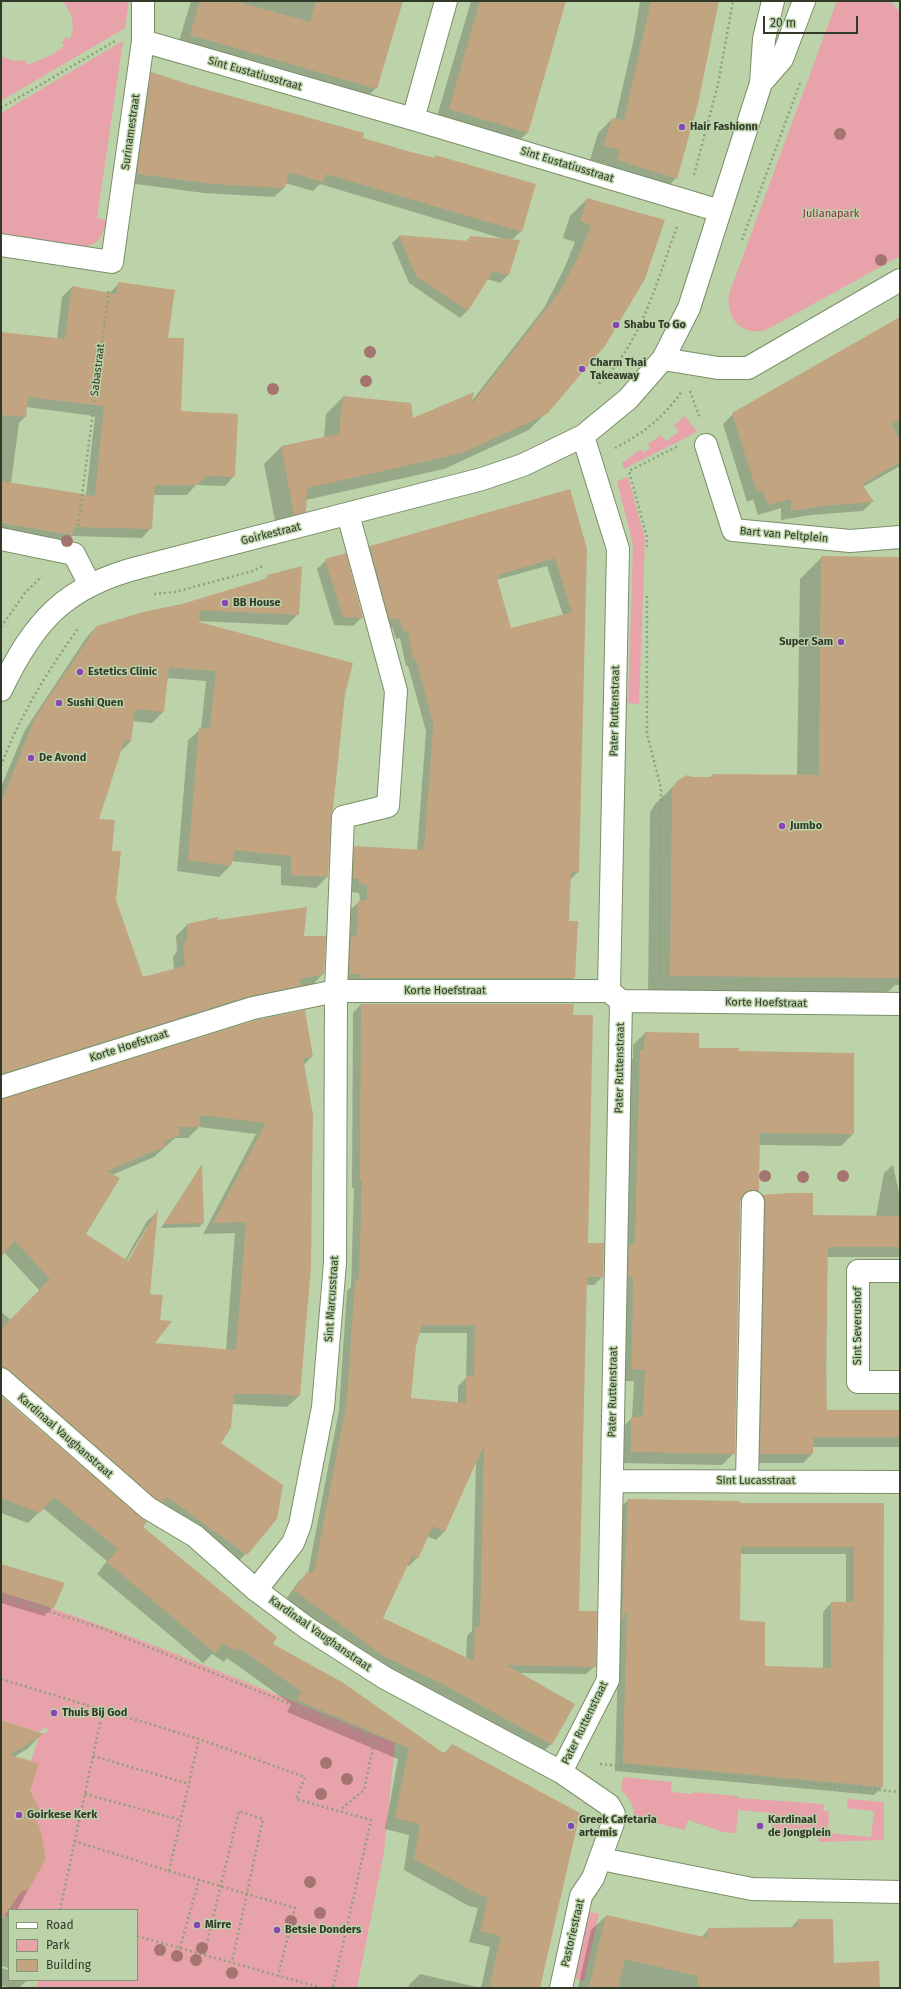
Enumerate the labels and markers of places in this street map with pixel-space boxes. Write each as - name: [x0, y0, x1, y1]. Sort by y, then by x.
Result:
- place label: Hair Fashionn: [690, 120, 758, 134]
- marker: Hair Fashionn: [677, 122, 687, 132]
- place label: Shabu To Go: [624, 318, 686, 332]
- marker: Shabu To Go: [611, 320, 621, 330]
- place label: Charm Thai Takeaway: [590, 356, 646, 382]
- marker: Charm Thai Takeaway: [577, 364, 587, 374]
- place label: BB House: [233, 596, 281, 610]
- marker: BB House: [220, 598, 230, 608]
- place label: Super Sam: [779, 635, 833, 649]
- marker: Super Sam: [836, 637, 846, 647]
- place label: Estetics Clinic: [88, 665, 157, 679]
- marker: Estetics Clinic: [75, 667, 85, 677]
- place label: Sushi Quen: [67, 696, 123, 710]
- marker: Sushi Quen: [54, 698, 64, 708]
- place label: De Avond: [39, 751, 86, 765]
- marker: De Avond: [26, 753, 36, 763]
- place label: Jumbo: [790, 819, 822, 833]
- marker: Jumbo: [777, 821, 787, 831]
- place label: Thuis Bij God: [62, 1706, 127, 1720]
- marker: Thuis Bij God: [49, 1708, 59, 1718]
- place label: Goirkese Kerk: [27, 1808, 97, 1822]
- marker: Goirkese Kerk: [14, 1810, 24, 1820]
- place label: Greek Cafetaria artemis: [579, 1813, 657, 1839]
- place label: Kardinaal de Jongplein: [768, 1813, 831, 1839]
- marker: Greek Cafetaria artemis: [566, 1821, 576, 1831]
- marker: Kardinaal de Jongplein: [755, 1821, 765, 1831]
- place label: Mirre: [205, 1918, 231, 1932]
- marker: Mirre: [192, 1920, 202, 1930]
- place label: Betsie Donders: [285, 1923, 361, 1937]
- marker: Betsie Donders: [272, 1925, 282, 1935]

